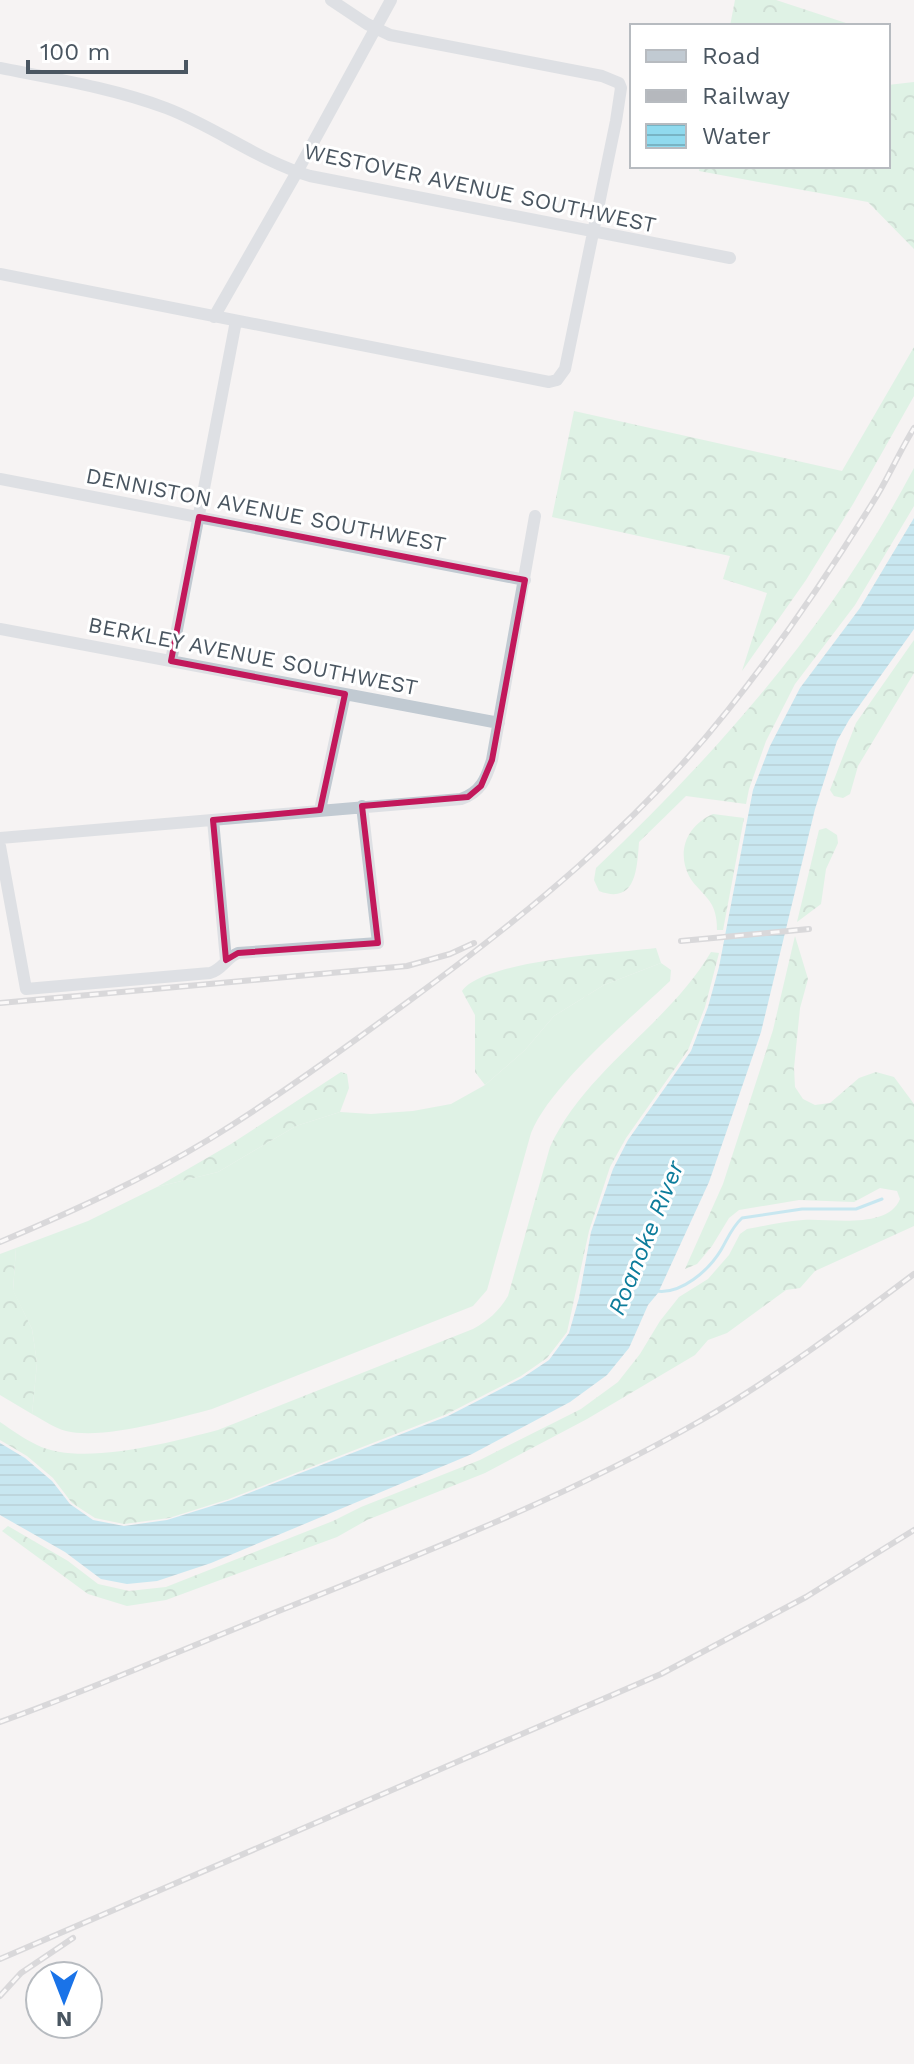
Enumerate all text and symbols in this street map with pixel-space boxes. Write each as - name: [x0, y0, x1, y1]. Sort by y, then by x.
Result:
- scale bar: [28, 24, 186, 74]
- legend: [630, 24, 890, 168]
- text: 100 m: [40, 38, 110, 66]
- text: Road: [702, 42, 761, 70]
- text: Railway: [702, 82, 791, 110]
- text: Water: [702, 122, 771, 150]
- street label: WESTOVER AVENUE SOUTHWEST: [302, 138, 658, 238]
- street label: DENNISTON AVENUE SOUTHWEST: [84, 463, 448, 557]
- street label: BERKLEY AVENUE SOUTHWEST: [86, 612, 420, 700]
- water label: Roanoke River: [602, 1155, 690, 1319]
- north arrow: [24, 1960, 104, 2040]
- text: N: [56, 2007, 72, 2032]

